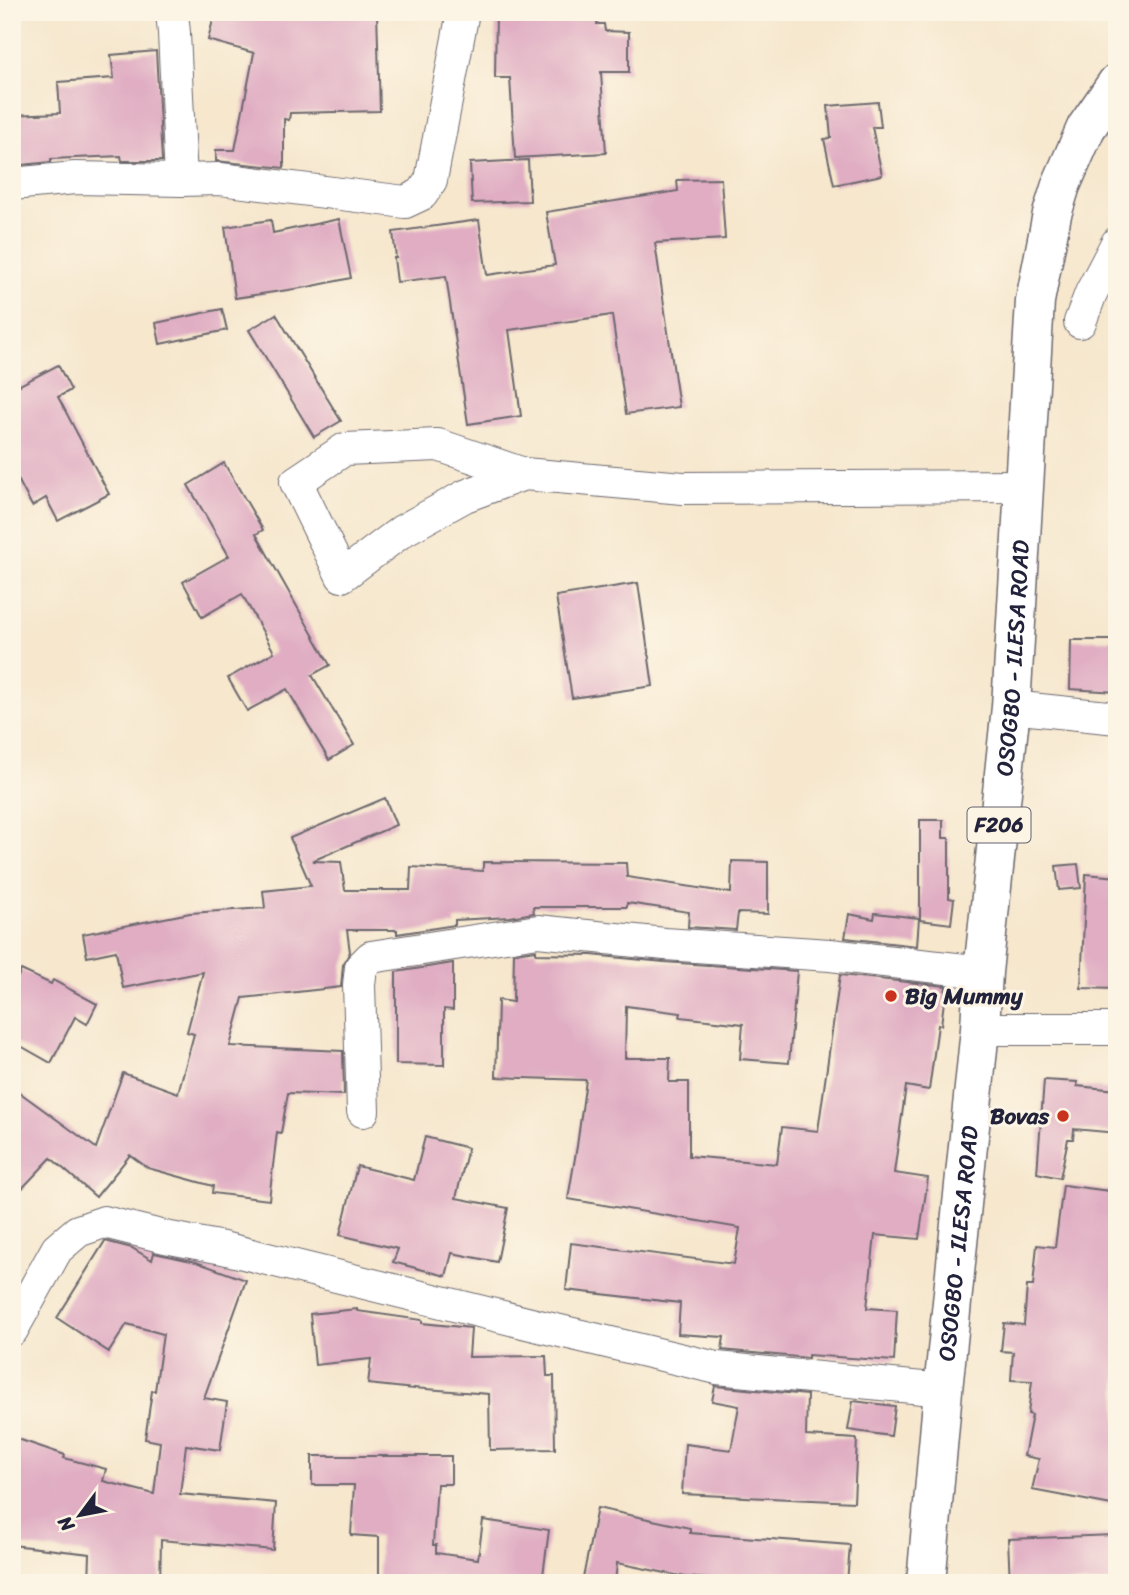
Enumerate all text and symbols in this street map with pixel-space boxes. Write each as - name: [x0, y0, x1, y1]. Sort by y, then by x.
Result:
- street label: OSOGBO - ILESA ROAD: [984, 539, 1042, 778]
- road number: F206: [968, 808, 1030, 842]
- place label: Big Mummy: [905, 976, 1024, 1017]
- marker: Big Mummy: [883, 988, 899, 1004]
- place label: Bovas: [990, 1096, 1049, 1137]
- marker: Bovas: [1055, 1108, 1071, 1124]
- street label: OSOGBO - ILESA ROAD: [926, 1124, 991, 1363]
- north arrow: [46, 1480, 116, 1550]
- text: N: [48, 1509, 84, 1539]

